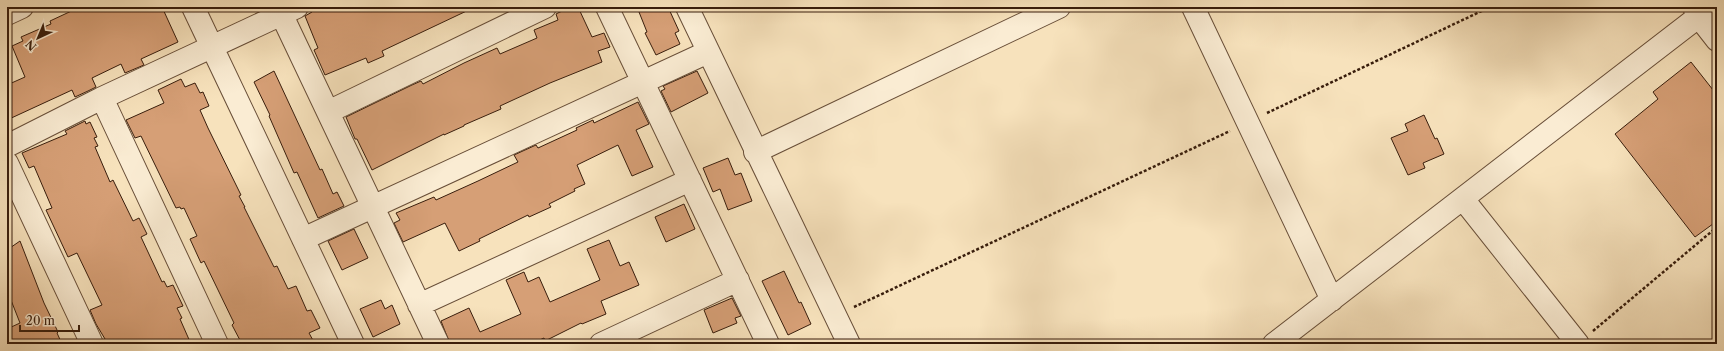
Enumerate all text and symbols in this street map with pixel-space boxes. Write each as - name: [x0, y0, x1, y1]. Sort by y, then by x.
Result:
- north arrow: [18, 18, 58, 58]
- text: N: [22, 37, 39, 54]
- scale bar: [20, 307, 79, 333]
- text: 20 m: [26, 313, 55, 328]

